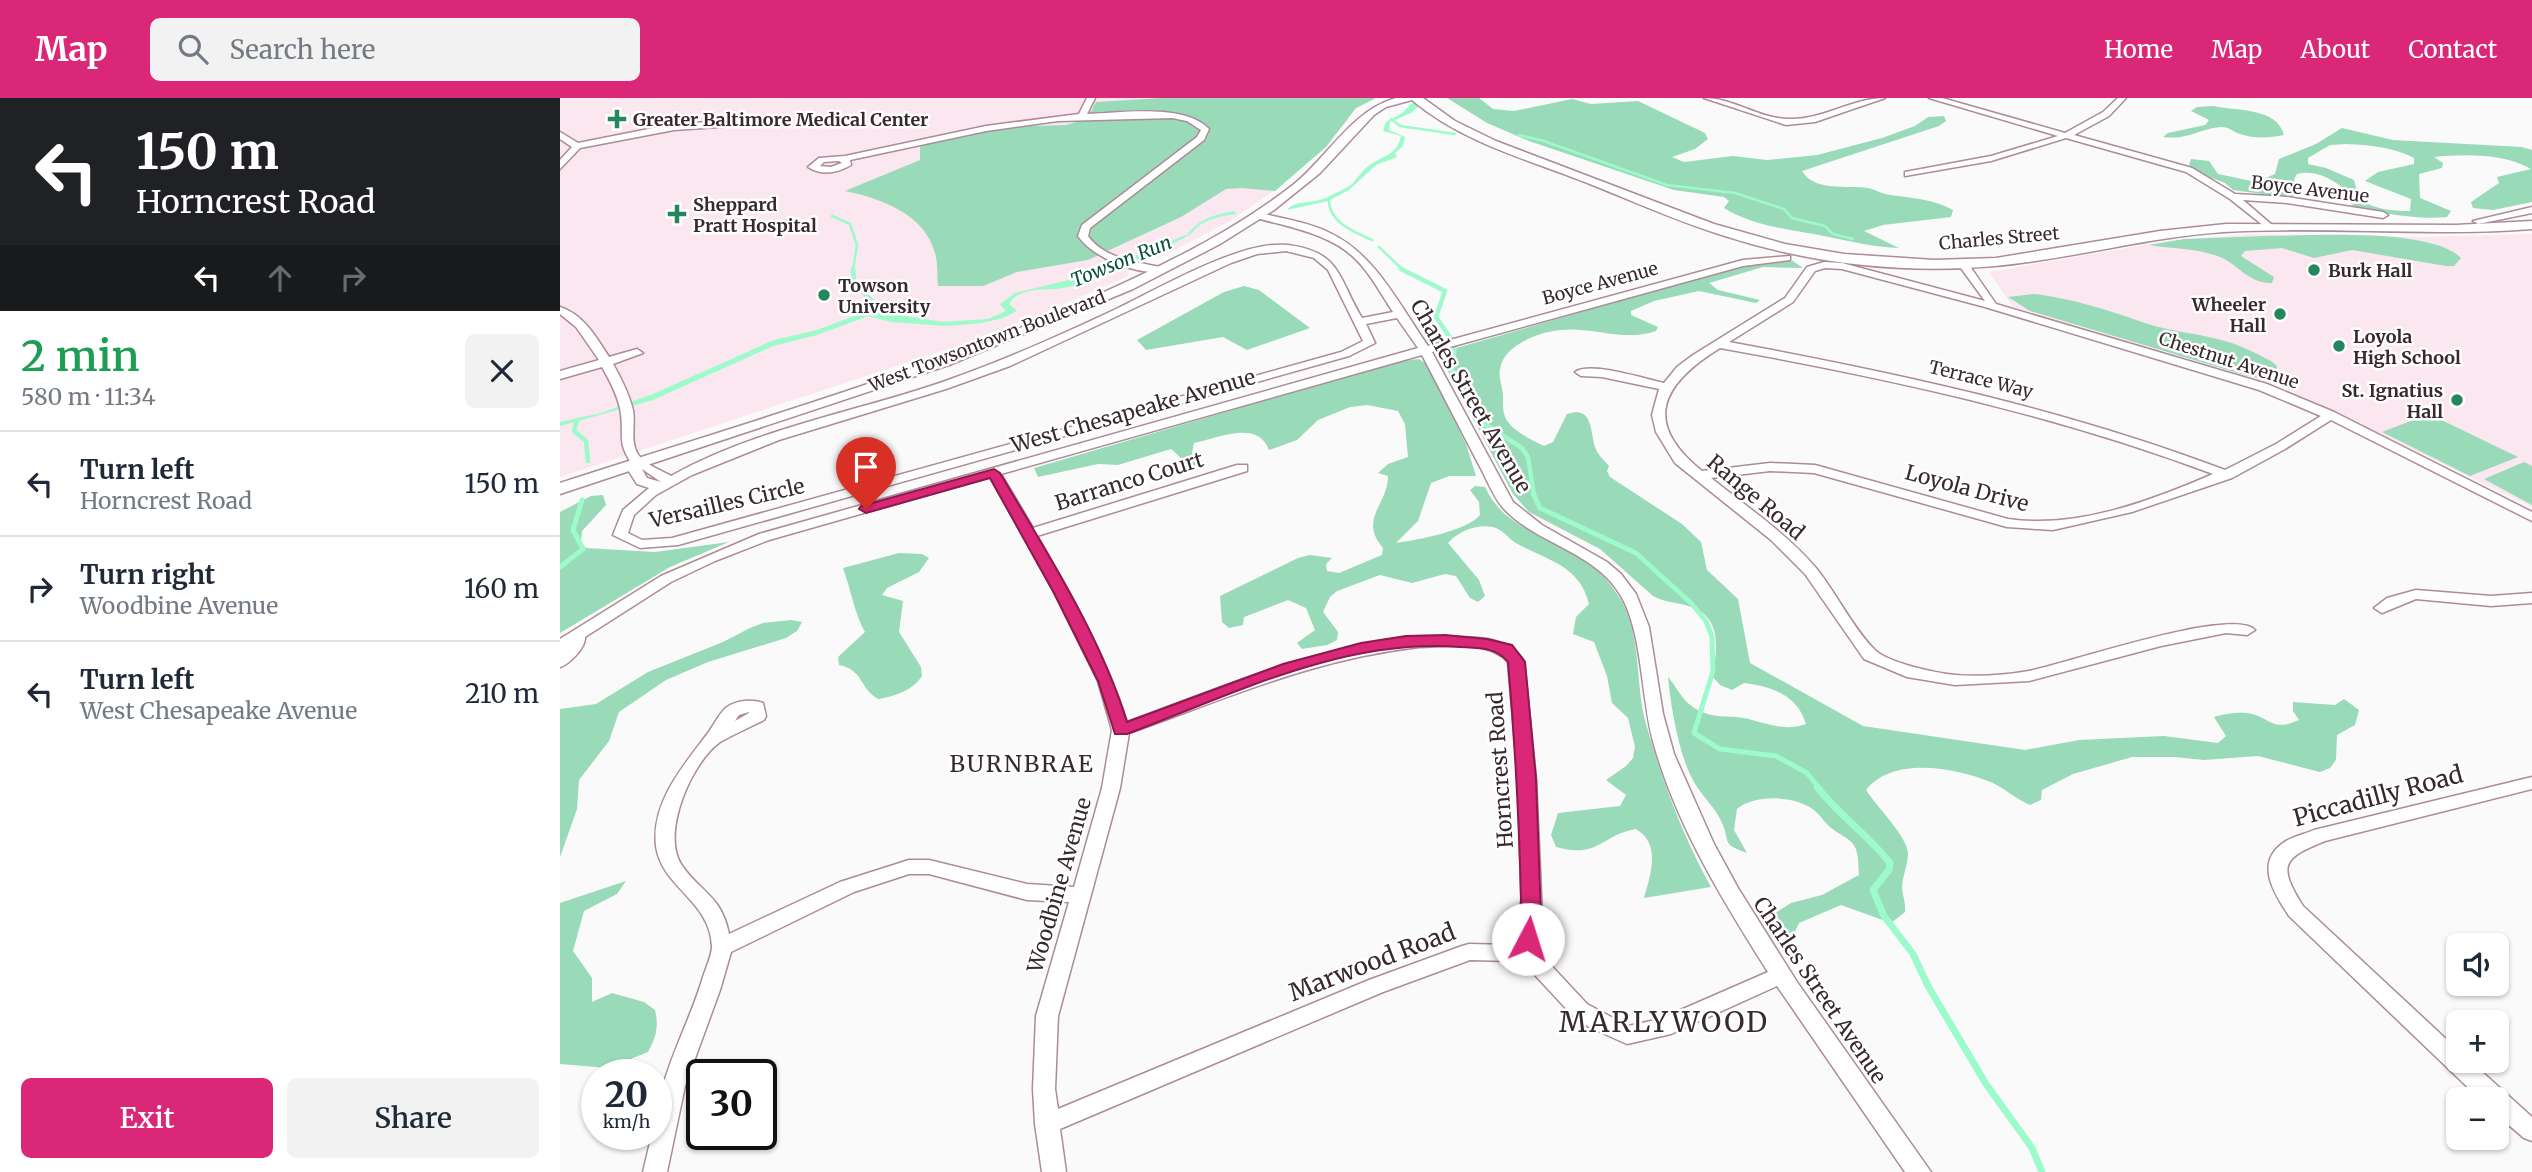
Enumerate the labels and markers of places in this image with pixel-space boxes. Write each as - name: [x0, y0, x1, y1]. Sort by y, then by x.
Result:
- place label: Greater Baltimore Medical Center: [633, 108, 928, 131]
- marker: Greater Baltimore Medical Center: [607, 109, 627, 129]
- place label: Sheppard Pratt Hospital: [693, 193, 817, 237]
- marker: Sheppard Pratt Hospital: [667, 204, 687, 224]
- place label: Burk Hall: [2328, 259, 2413, 282]
- marker: Burk Hall: [2306, 262, 2322, 278]
- place label: Towson University: [838, 274, 931, 318]
- marker: Towson University: [816, 287, 832, 303]
- place label: Wheeler Hall: [2191, 293, 2266, 337]
- marker: Wheeler Hall: [2272, 306, 2288, 322]
- place label: Loyola High School: [2353, 325, 2461, 369]
- marker: Loyola High School: [2331, 338, 2347, 354]
- place label: St. Ignatius Hall: [2342, 379, 2443, 423]
- marker: St. Ignatius Hall: [2449, 392, 2465, 408]
- pin: [836, 437, 896, 509]

